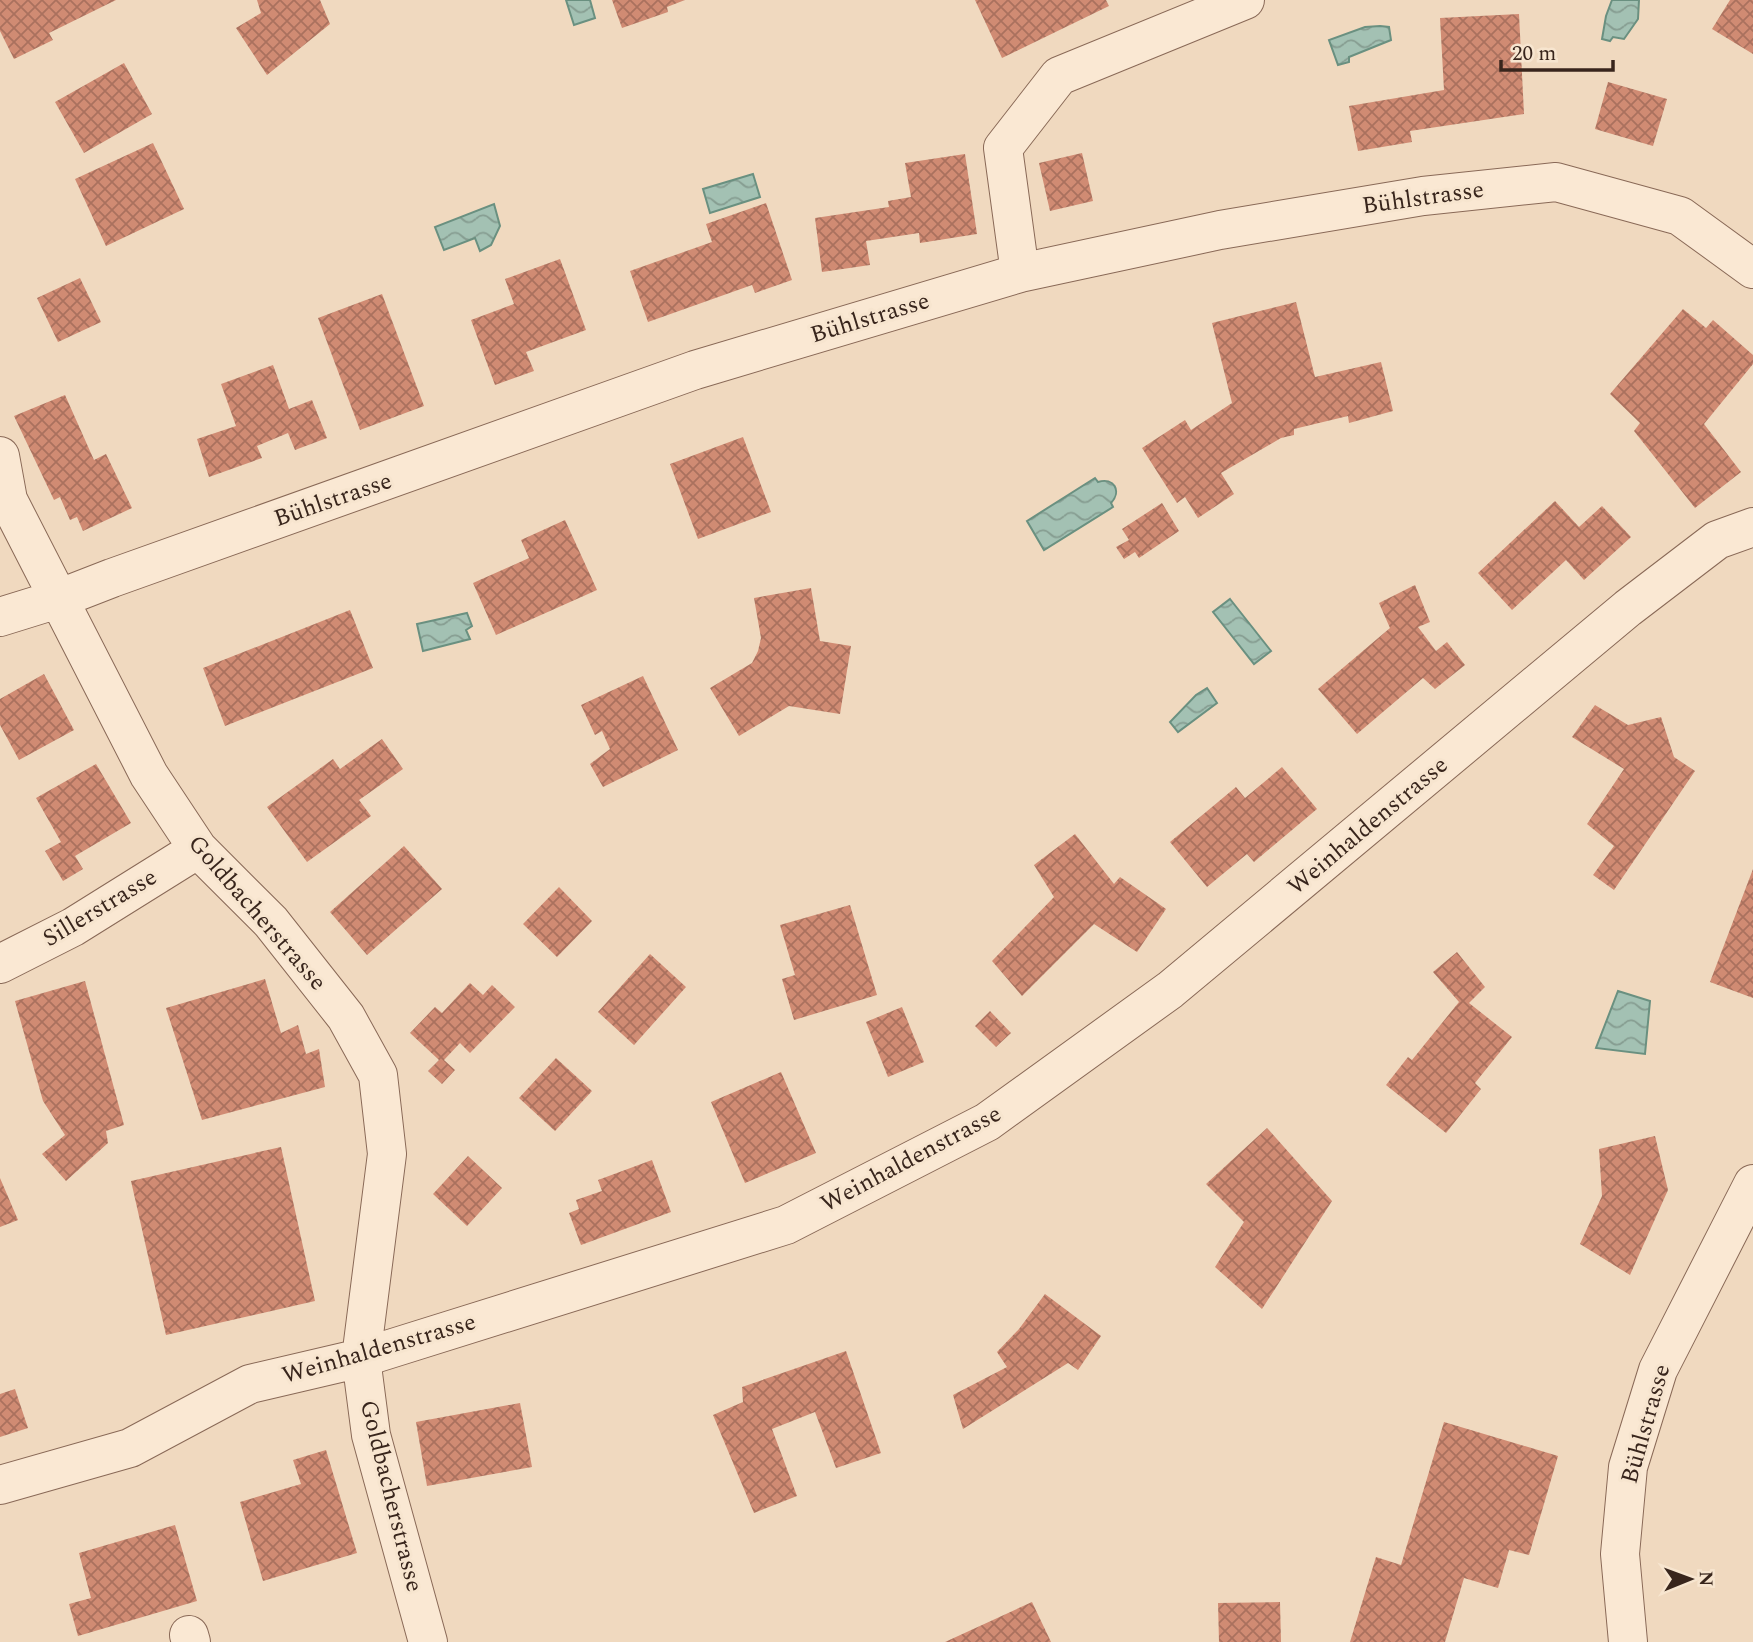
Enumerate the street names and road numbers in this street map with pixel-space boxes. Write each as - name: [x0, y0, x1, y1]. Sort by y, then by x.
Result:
- street label: Bühlstrasse: [1360, 172, 1486, 224]
- street label: Bühlstrasse: [806, 283, 934, 353]
- street label: Bühlstrasse: [269, 463, 397, 537]
- street label: Weinhaldenstrasse: [1280, 748, 1456, 904]
- street label: Goldbacherstrasse: [179, 827, 335, 999]
- street label: Sillerstrasse: [36, 860, 164, 956]
- street label: Weinhaldenstrasse: [814, 1096, 1008, 1222]
- street label: Weinhaldenstrasse: [278, 1304, 480, 1394]
- street label: Bühlstrasse: [1612, 1360, 1680, 1488]
- street label: Goldbacherstrasse: [350, 1396, 432, 1596]

